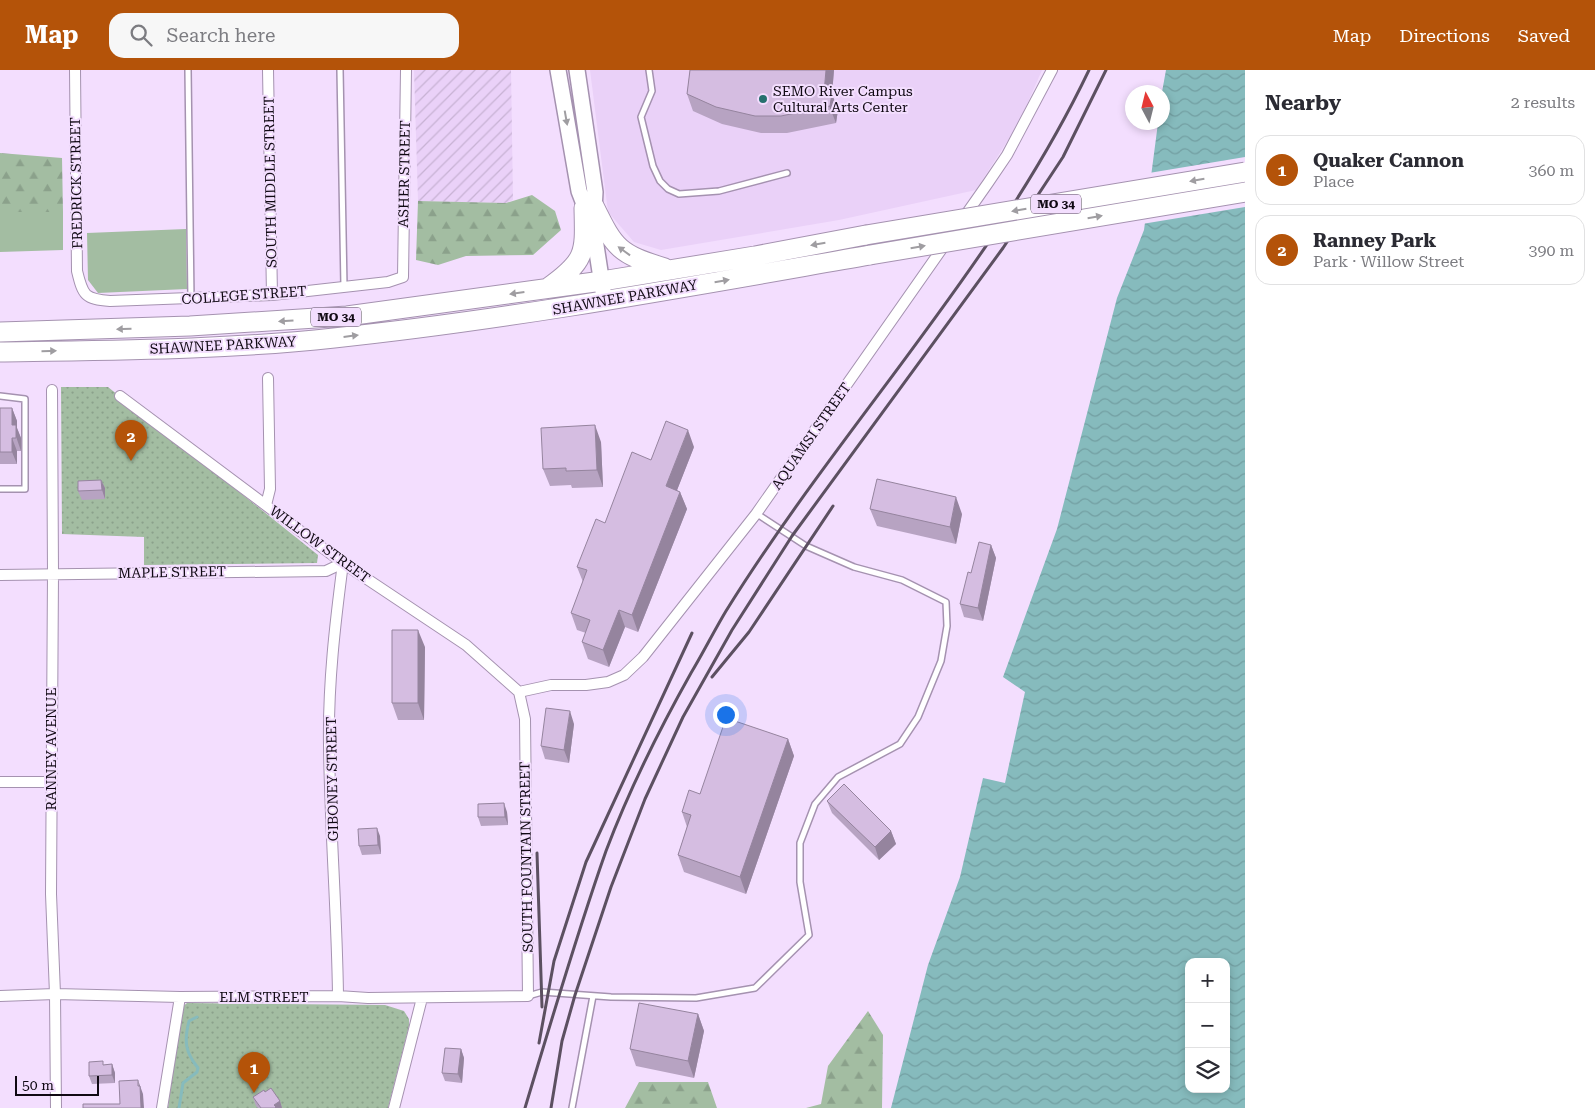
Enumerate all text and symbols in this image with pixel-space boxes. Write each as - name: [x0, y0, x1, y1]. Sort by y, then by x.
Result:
- search box: [109, 13, 459, 58]
- text: Map: [25, 21, 79, 49]
- icon: search: [127, 21, 155, 49]
- text: Search here: [167, 24, 275, 47]
- text: Map: [1333, 25, 1371, 46]
- text: Directions: [1399, 25, 1490, 46]
- text: Saved: [1518, 25, 1570, 46]
- place label: SEMO River Campus Cultural Arts Center: [773, 83, 913, 115]
- north arrow: [1125, 85, 1170, 130]
- text: Nearby: [1265, 91, 1341, 115]
- marker: SEMO River Campus Cultural Arts Center: [757, 93, 769, 105]
- text: 2 results: [1511, 93, 1575, 112]
- street label: SOUTH MIDDLE STREET: [261, 96, 279, 268]
- one-way arrow: [563, 110, 571, 126]
- street label: FREDRICK STREET: [67, 117, 85, 249]
- street label: ASHER STREET: [395, 120, 413, 228]
- text: Quaker Cannon: [1313, 149, 1464, 172]
- text: 1: [1278, 161, 1286, 180]
- text: 360 m: [1528, 161, 1574, 180]
- text: Place: [1313, 172, 1354, 191]
- one-way arrow: [1189, 176, 1205, 184]
- road number: MO 34: [1031, 195, 1081, 214]
- one-way arrow: [1011, 206, 1027, 214]
- one-way arrow: [1088, 213, 1104, 221]
- text: Ranney Park: [1313, 229, 1436, 252]
- one-way arrow: [810, 241, 826, 249]
- text: 2: [1278, 241, 1286, 260]
- text: 390 m: [1528, 241, 1574, 260]
- one-way arrow: [910, 242, 926, 250]
- one-way arrow: [617, 246, 631, 256]
- text: Park · Willow Street: [1313, 252, 1464, 271]
- street label: SHAWNEE PARKWAY: [551, 276, 699, 318]
- one-way arrow: [714, 276, 730, 284]
- street label: COLLEGE STREET: [181, 283, 307, 307]
- one-way arrow: [508, 289, 524, 297]
- road number: MO 34: [311, 308, 361, 326]
- one-way arrow: [278, 317, 294, 325]
- one-way arrow: [115, 326, 131, 334]
- one-way arrow: [343, 332, 359, 340]
- street label: SHAWNEE PARKWAY: [149, 333, 297, 357]
- one-way arrow: [41, 347, 57, 355]
- street label: AQUAMSI STREET: [768, 380, 854, 492]
- pin: 2: [115, 420, 147, 461]
- street label: WILLOW STREET: [267, 502, 373, 586]
- street label: MAPLE STREET: [118, 563, 226, 581]
- street label: RANNEY AVENUE: [43, 687, 59, 811]
- your location: [713, 702, 739, 728]
- street label: GIBONEY STREET: [323, 717, 341, 841]
- street label: SOUTH FOUNTAIN STREET: [516, 761, 536, 953]
- map controls: [1185, 958, 1230, 1093]
- button: +: [1185, 958, 1230, 1003]
- street label: ELM STREET: [219, 989, 309, 1005]
- button: −: [1185, 1003, 1230, 1048]
- button: layers: [1185, 1048, 1230, 1093]
- pin: 1: [238, 1052, 270, 1093]
- scale bar: [15, 1073, 99, 1096]
- text: 50 m: [22, 1077, 54, 1093]

